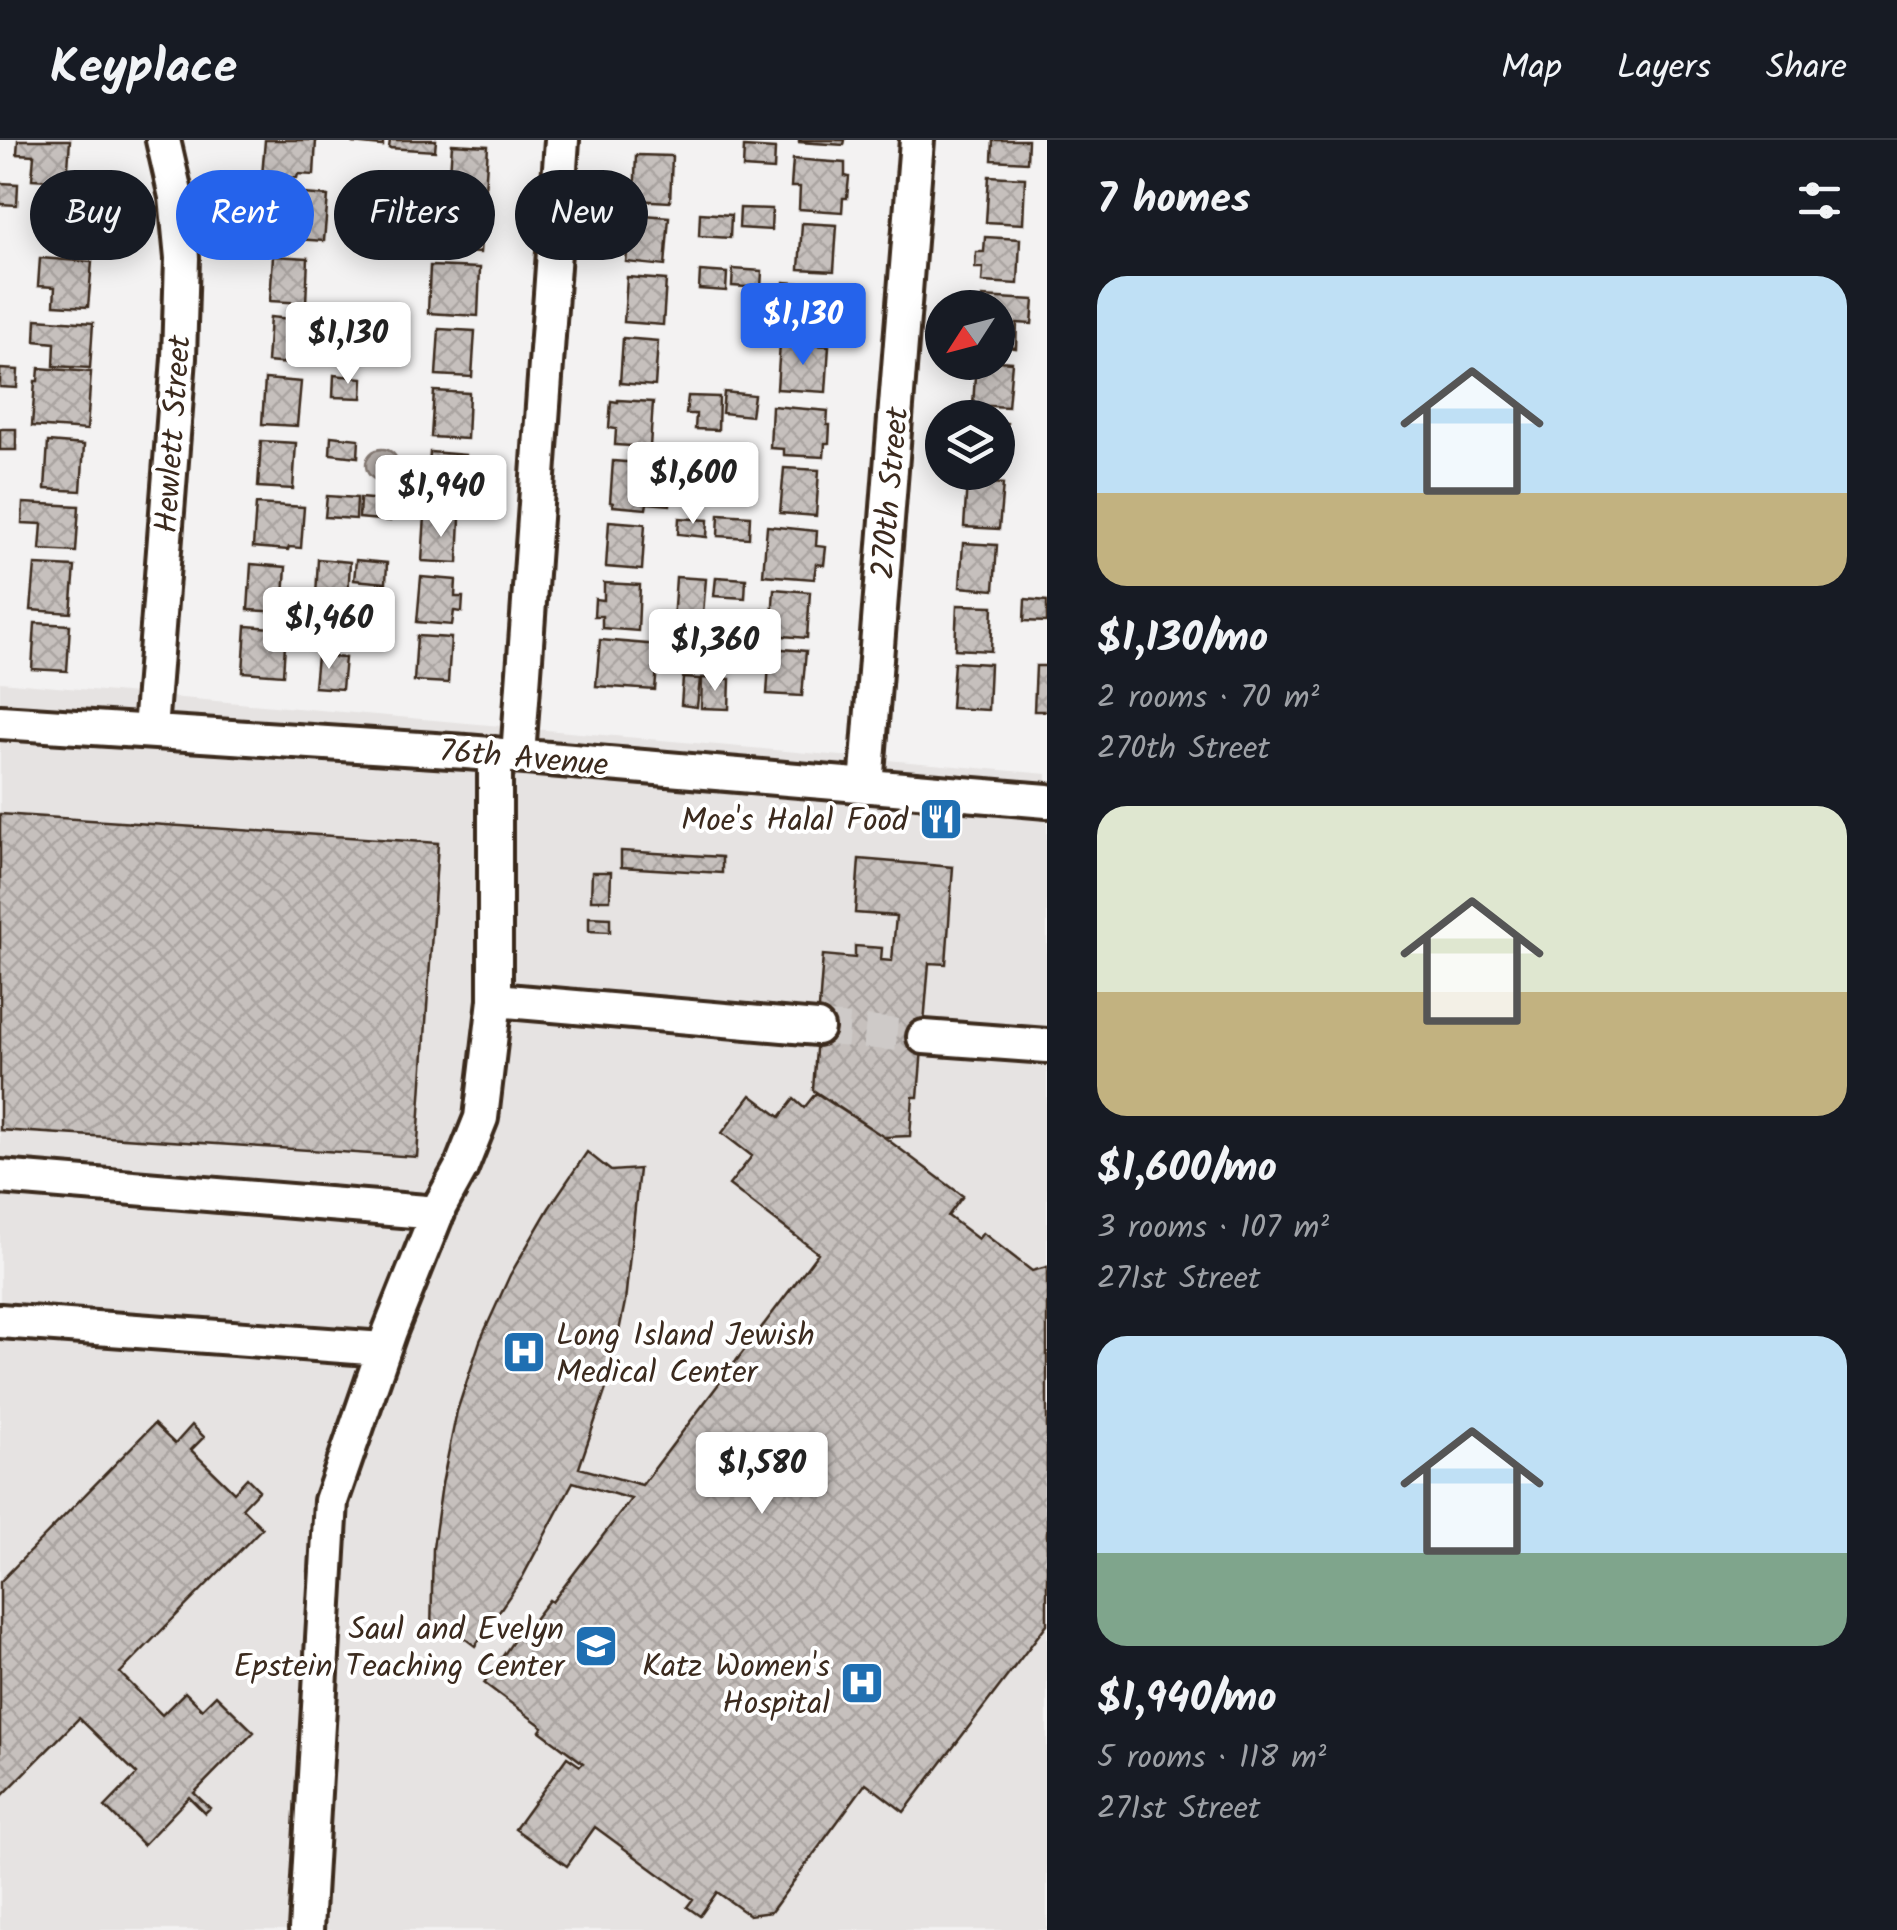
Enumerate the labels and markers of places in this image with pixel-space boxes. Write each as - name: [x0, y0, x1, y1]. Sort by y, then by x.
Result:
- pin: $1,130: [722, 283, 884, 368]
- pin: $1,130: [267, 302, 429, 387]
- pin: $1,600: [612, 442, 774, 527]
- pin: $1,940: [360, 455, 522, 540]
- pin: $1,460: [248, 587, 410, 672]
- pin: $1,360: [634, 609, 796, 694]
- place label: Moe's Halal Food: [681, 796, 909, 847]
- restaurant icon: Moe's Halal Food: [918, 796, 964, 842]
- place label: Long Island Jewish Medical Center: [556, 1311, 815, 1399]
- hospital icon: Long Island Jewish Medical Center: [501, 1329, 547, 1375]
- pin: $1,580: [681, 1432, 843, 1517]
- place label: Saul and Evelyn Epstein Teaching Center: [233, 1605, 566, 1693]
- school or university icon: Saul and Evelyn Epstein Teaching Center: [573, 1623, 619, 1669]
- place label: Katz Women's Hospital: [642, 1642, 830, 1730]
- hospital icon: Katz Women's Hospital: [839, 1660, 885, 1706]

